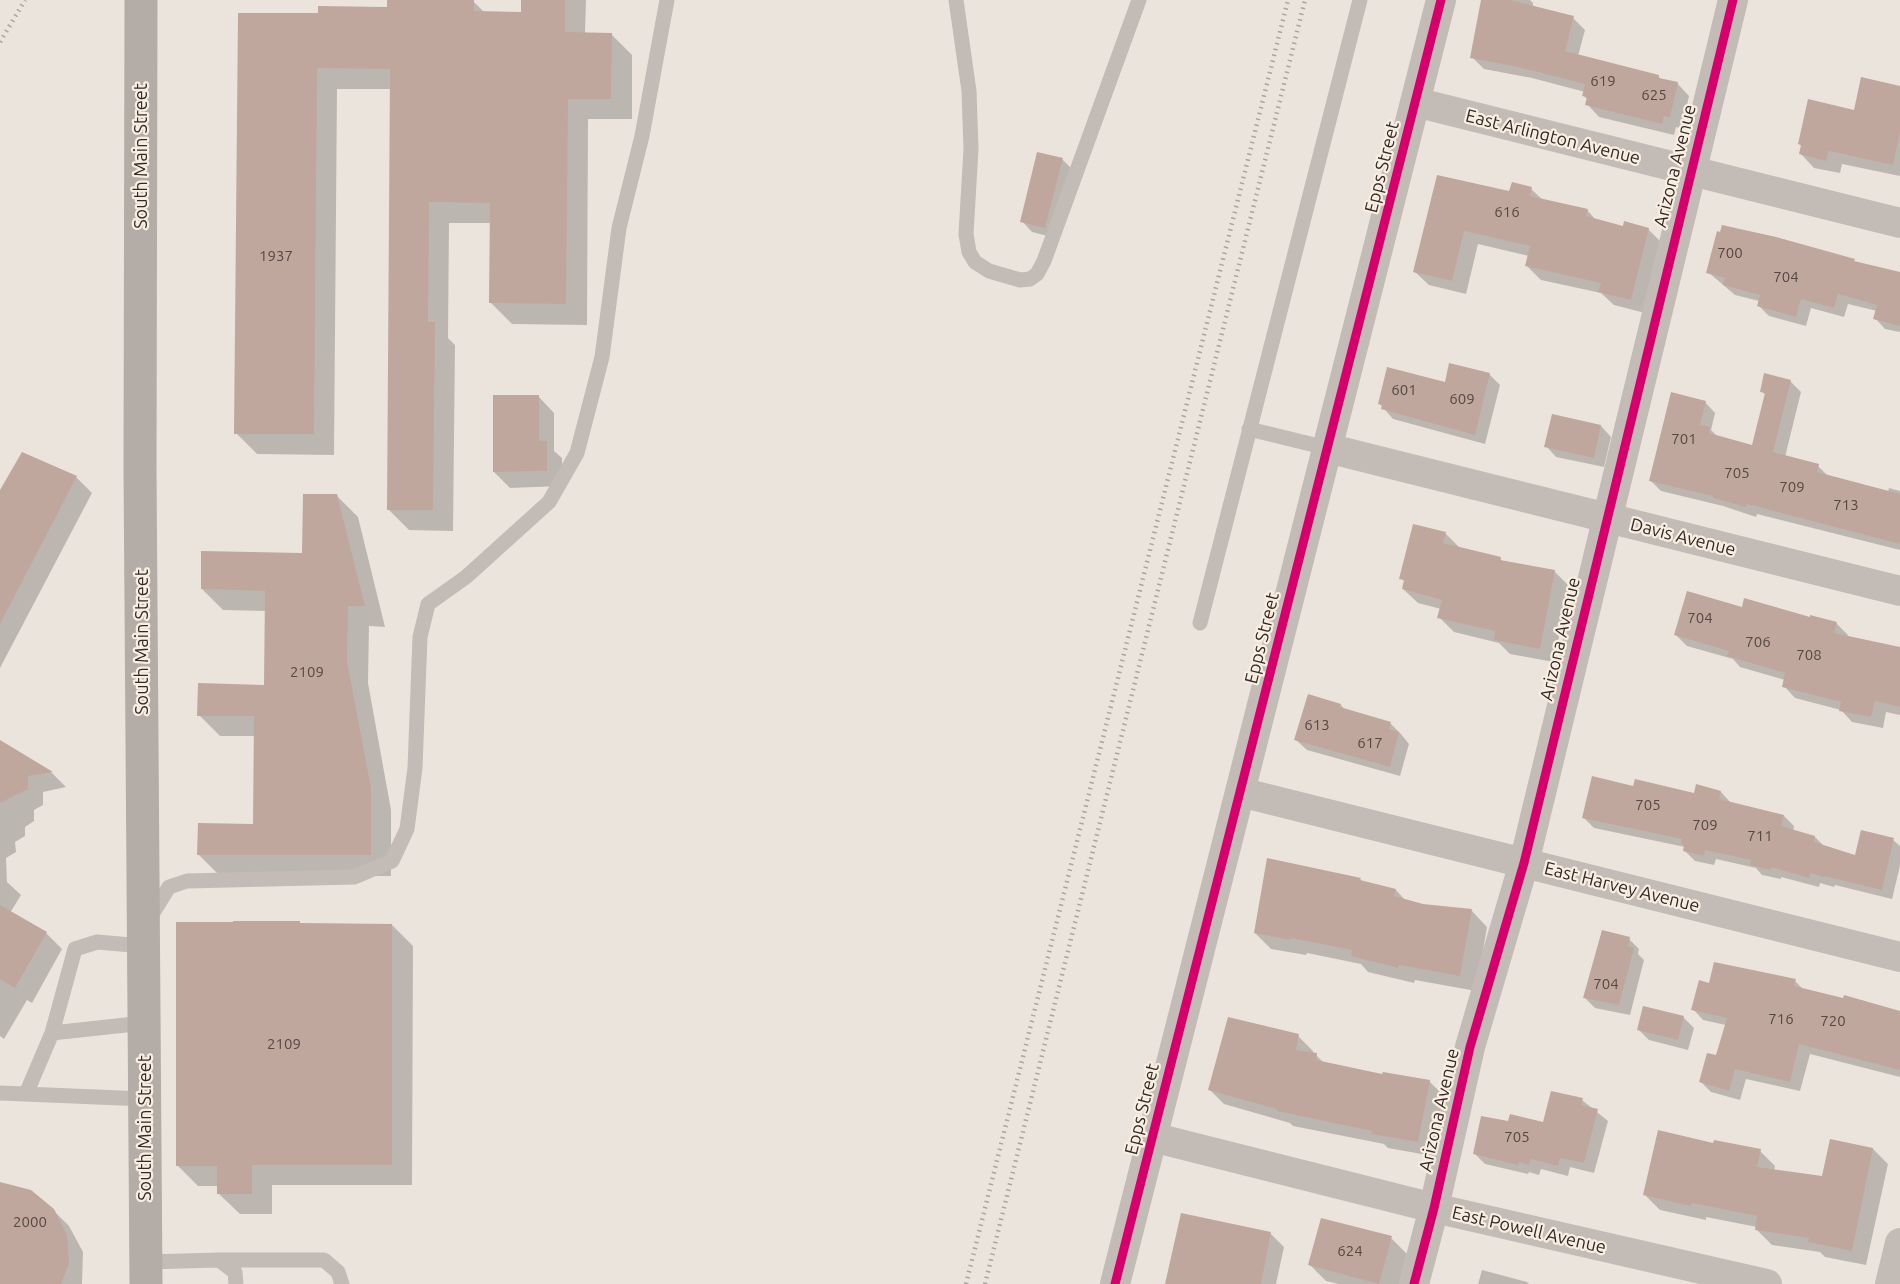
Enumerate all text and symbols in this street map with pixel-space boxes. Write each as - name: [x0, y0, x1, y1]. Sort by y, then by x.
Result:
- house number: 619: [1590, 72, 1616, 90]
- street label: South Main Street: [130, 83, 152, 229]
- house number: 625: [1641, 86, 1667, 104]
- street label: Arizona Avenue: [1649, 102, 1701, 230]
- street label: East Arlington Avenue: [1463, 105, 1643, 169]
- street label: Epps Street: [1360, 119, 1404, 215]
- house number: 616: [1494, 203, 1520, 221]
- house number: 700: [1717, 244, 1743, 262]
- house number: 1937: [259, 247, 293, 265]
- house number: 704: [1773, 268, 1799, 286]
- house number: 601: [1391, 381, 1417, 399]
- house number: 609: [1449, 390, 1475, 408]
- house number: 701: [1671, 430, 1697, 448]
- house number: 705: [1724, 464, 1750, 482]
- house number: 709: [1779, 478, 1805, 496]
- house number: 713: [1833, 496, 1859, 514]
- street label: Davis Avenue: [1628, 513, 1738, 561]
- street label: South Main Street: [131, 569, 153, 715]
- street label: Arizona Avenue: [1535, 575, 1585, 703]
- street label: Epps Street: [1240, 590, 1284, 686]
- house number: 704: [1687, 609, 1713, 627]
- house number: 706: [1745, 633, 1771, 651]
- house number: 708: [1796, 646, 1822, 664]
- house number: 2109: [290, 663, 324, 681]
- house number: 613: [1304, 716, 1330, 734]
- house number: 617: [1357, 734, 1383, 752]
- house number: 705: [1635, 796, 1661, 814]
- house number: 709: [1692, 816, 1718, 834]
- house number: 711: [1747, 827, 1773, 845]
- street label: East Harvey Avenue: [1542, 857, 1702, 917]
- house number: 704: [1593, 975, 1619, 993]
- house number: 716: [1768, 1010, 1794, 1028]
- house number: 720: [1820, 1012, 1846, 1030]
- house number: 2109: [267, 1035, 301, 1053]
- street label: Arizona Avenue: [1414, 1046, 1464, 1174]
- street label: South Main Street: [134, 1055, 156, 1201]
- street label: Epps Street: [1120, 1061, 1164, 1157]
- house number: 705: [1504, 1128, 1530, 1146]
- street label: East Powell Avenue: [1450, 1202, 1608, 1258]
- house number: 2000: [13, 1213, 47, 1231]
- house number: 624: [1337, 1242, 1363, 1260]

